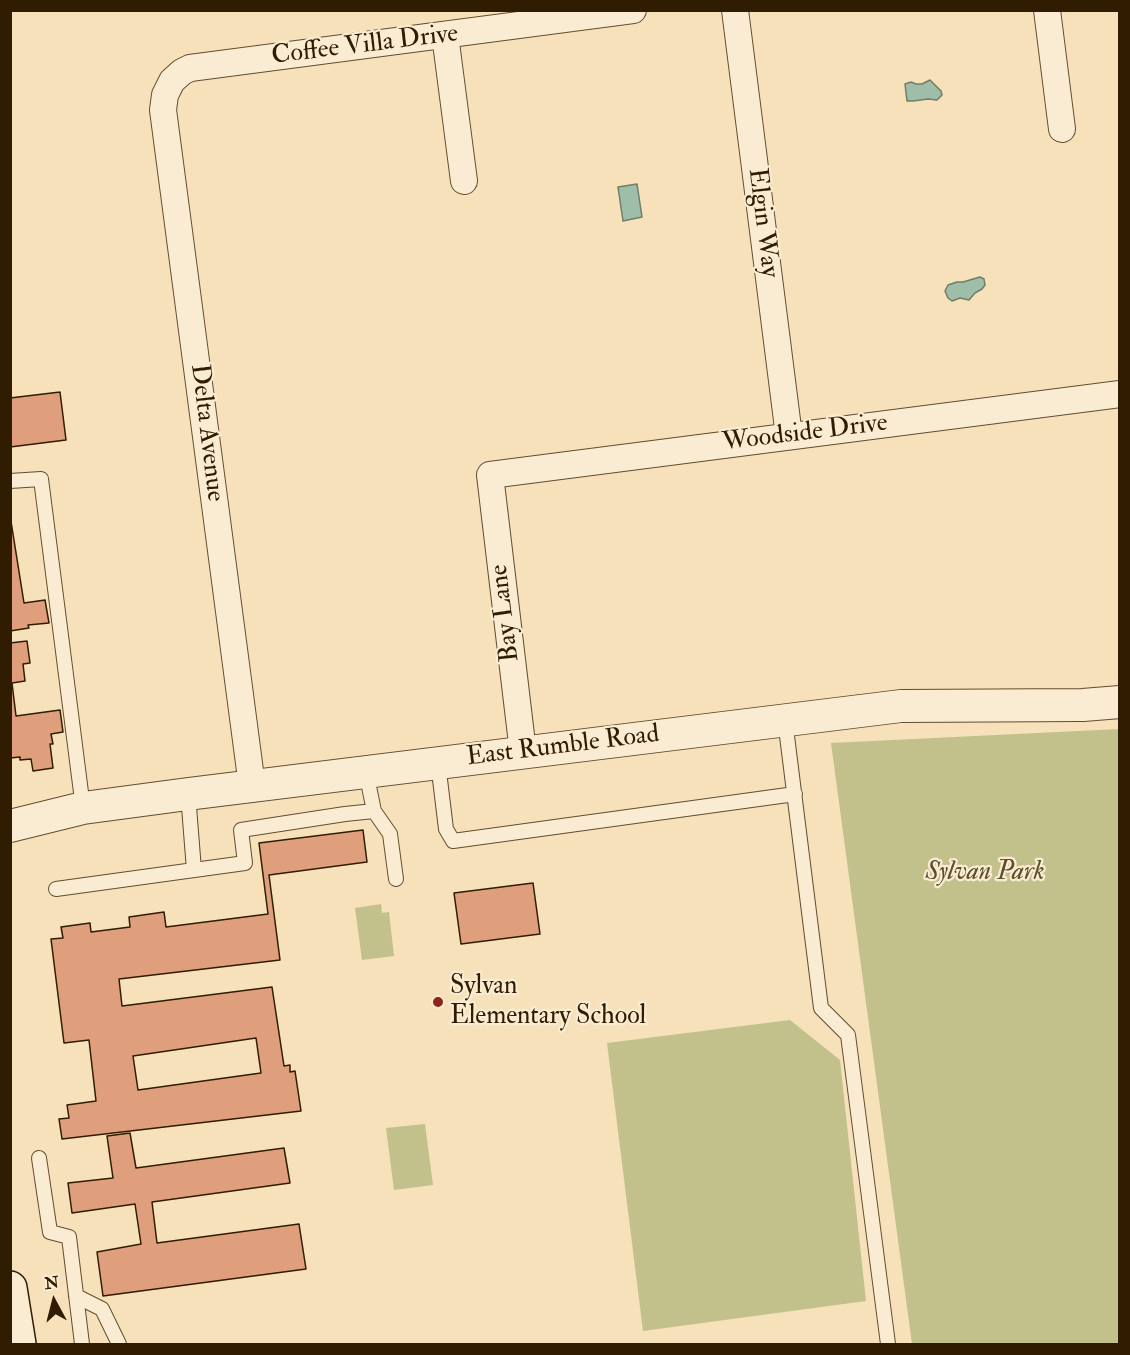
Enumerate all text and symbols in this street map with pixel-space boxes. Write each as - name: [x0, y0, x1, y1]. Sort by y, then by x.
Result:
- street label: Coffee Villa Drive: [270, 19, 460, 73]
- street label: Elgin Way: [740, 166, 784, 280]
- street label: Delta Avenue: [182, 362, 230, 504]
- street label: Woodside Drive: [721, 408, 889, 460]
- street label: Bay Lane: [485, 562, 527, 664]
- street label: East Rumble Road: [465, 720, 661, 774]
- park label: Sylvan Park: [926, 857, 1044, 889]
- place label: Sylvan Elementary School: [450, 971, 646, 1032]
- marker: Sylvan Elementary School: [431, 995, 445, 1009]
- north arrow: [24, 1271, 84, 1331]
- text: N: [43, 1272, 60, 1294]

